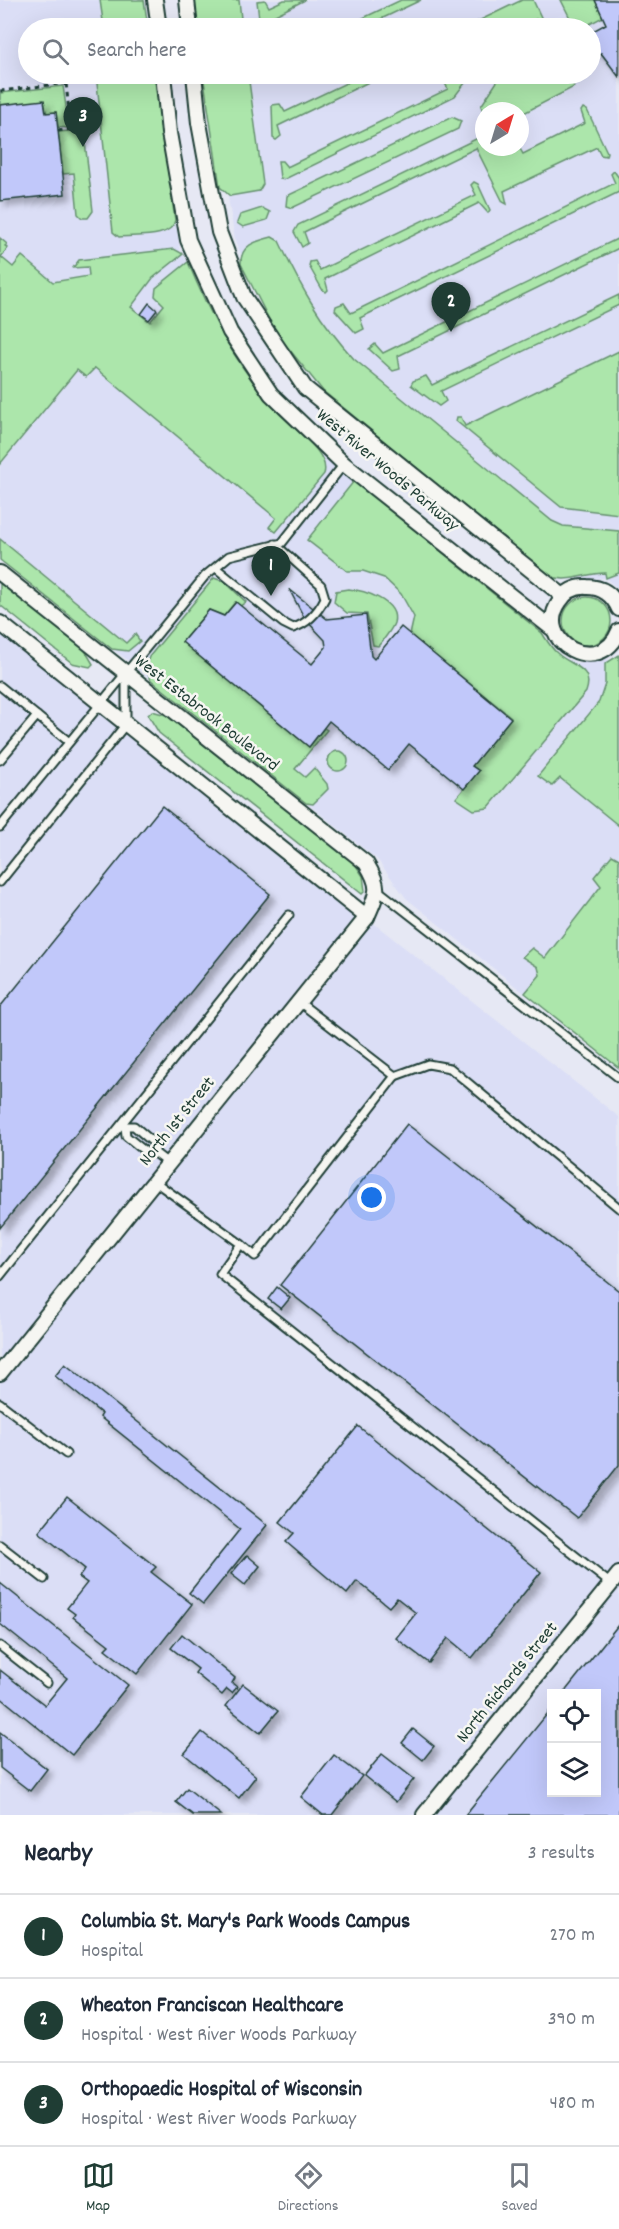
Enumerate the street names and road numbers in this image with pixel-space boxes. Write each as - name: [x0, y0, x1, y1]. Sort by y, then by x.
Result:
- street label: West River Woods Parkway: [310, 404, 464, 539]
- street label: West Estabrook Boulevard: [129, 650, 283, 778]
- street label: North 1st Street: [134, 1072, 222, 1172]
- street label: North Richards Street: [451, 1617, 565, 1749]

